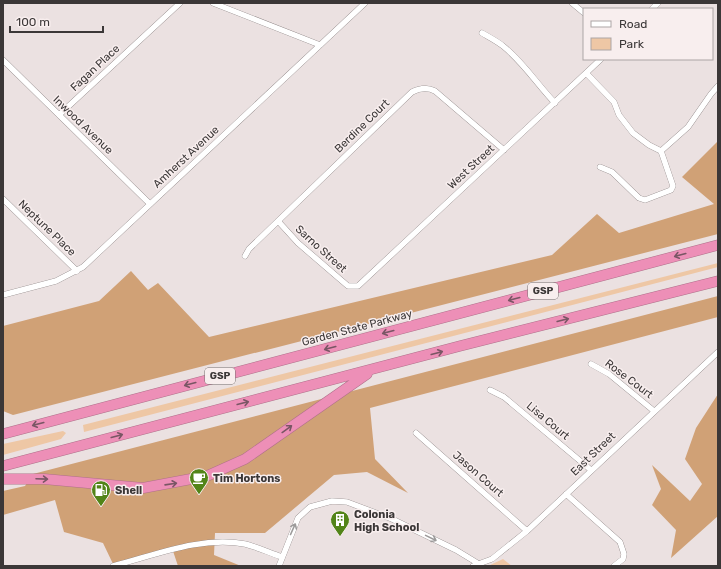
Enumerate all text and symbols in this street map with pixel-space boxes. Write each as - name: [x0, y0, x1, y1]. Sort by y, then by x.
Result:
- scale bar: [10, 8, 103, 34]
- legend: [583, 8, 713, 60]
- text: 100 m: [16, 15, 50, 29]
- text: Road: [619, 17, 647, 31]
- text: Park: [619, 37, 645, 51]
- street label: Fagan Place: [68, 42, 122, 94]
- street label: Inwood Avenue: [50, 93, 116, 157]
- street label: Berdine Court: [332, 96, 393, 155]
- street label: Amherst Avenue: [150, 123, 222, 191]
- street label: West Street: [445, 142, 498, 192]
- street label: Neptune Place: [16, 197, 78, 259]
- street label: Sarno Street: [293, 223, 350, 276]
- one-way arrow: [674, 252, 687, 259]
- road number: GSP: [528, 283, 558, 299]
- one-way arrow: [508, 296, 521, 303]
- street label: Garden State Parkway: [300, 307, 414, 349]
- one-way arrow: [556, 316, 569, 323]
- one-way arrow: [382, 329, 395, 336]
- one-way arrow: [323, 344, 336, 352]
- one-way arrow: [431, 348, 444, 356]
- street label: Rose Court: [602, 357, 656, 402]
- road number: GSP: [205, 368, 235, 384]
- one-way arrow: [184, 381, 197, 388]
- one-way arrow: [236, 399, 249, 406]
- street label: Lisa Court: [524, 399, 573, 443]
- one-way arrow: [32, 421, 45, 429]
- one-way arrow: [281, 425, 292, 433]
- street label: East Street: [568, 429, 619, 479]
- one-way arrow: [110, 432, 123, 439]
- street label: Jason Court: [450, 448, 507, 500]
- cafe icon: Tim Hortons: [188, 467, 210, 495]
- place label: Tim Hortons: [213, 472, 280, 485]
- one-way arrow: [35, 475, 48, 483]
- fuel station icon: Shell: [90, 479, 112, 507]
- one-way arrow: [164, 480, 177, 488]
- place label: Shell: [115, 484, 142, 497]
- place label: Colonia High School: [354, 508, 419, 534]
- building icon: Colonia High School: [329, 509, 351, 537]
- one-way arrow: [290, 524, 297, 536]
- one-way arrow: [424, 535, 436, 542]

